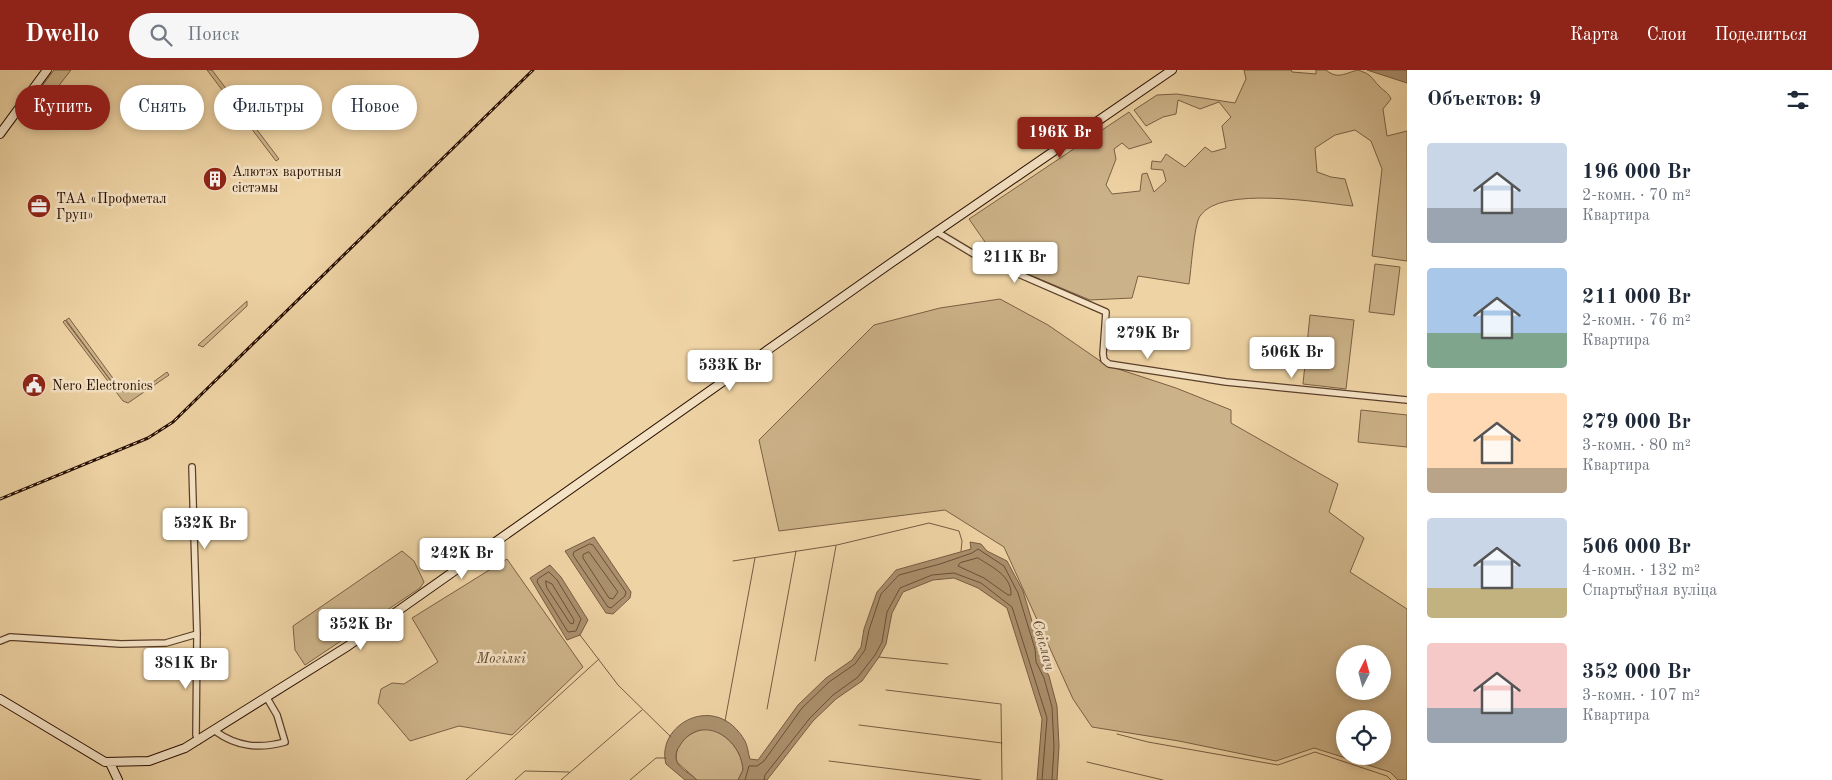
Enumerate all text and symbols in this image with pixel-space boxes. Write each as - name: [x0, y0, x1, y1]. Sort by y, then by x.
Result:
- search box: [129, 13, 479, 58]
- icon: search: [147, 21, 175, 49]
- text: Dwello: [25, 23, 99, 47]
- text: Поиск: [187, 26, 240, 45]
- text: Карта: [1570, 26, 1619, 44]
- text: Слои: [1647, 26, 1686, 44]
- text: Поделиться: [1714, 26, 1807, 44]
- chip: Купить: [15, 85, 110, 130]
- chip: Снять: [120, 85, 204, 130]
- chip: Фильтры: [214, 85, 322, 130]
- chip: Новое: [332, 85, 417, 130]
- icon: filters: [1784, 86, 1812, 114]
- text: Объектов: 9: [1427, 89, 1541, 110]
- pin: 196K Br: [1014, 116, 1106, 159]
- text: 196K Br: [1029, 125, 1091, 141]
- text: 196 000 Br: [1582, 162, 1691, 183]
- icon: home: [1467, 163, 1527, 223]
- place label: Алютэх варотныя сістэмы: [232, 165, 341, 195]
- building icon: Алютэх варотныя сістэмы: [202, 166, 228, 192]
- text: 2-комн. · 70 m²: [1582, 188, 1691, 204]
- place label: ТАА «Профметал Груп»: [56, 192, 167, 222]
- office icon: ТАА «Профметал Груп»: [26, 193, 52, 219]
- text: Квартира: [1582, 208, 1650, 224]
- pin: 211K Br: [969, 242, 1061, 284]
- text: 211K Br: [984, 250, 1046, 266]
- text: 211 000 Br: [1582, 287, 1691, 308]
- icon: home: [1467, 288, 1527, 348]
- text: 2-комн. · 76 m²: [1582, 313, 1691, 329]
- pin: 279K Br: [1102, 318, 1194, 360]
- text: 279K Br: [1117, 326, 1179, 342]
- text: Квартира: [1582, 333, 1650, 349]
- pin: 506K Br: [1246, 336, 1338, 379]
- text: 506K Br: [1261, 345, 1323, 361]
- pin: 533K Br: [684, 350, 776, 392]
- text: 533K Br: [699, 358, 761, 374]
- public building icon: Nero Electronics: [21, 372, 47, 398]
- place label: Nero Electronics: [52, 379, 153, 393]
- text: 279 000 Br: [1582, 412, 1691, 433]
- icon: home: [1467, 413, 1527, 473]
- text: 3-комн. · 80 m²: [1582, 438, 1691, 454]
- text: Квартира: [1582, 458, 1650, 474]
- pin: 532K Br: [159, 508, 251, 550]
- text: 532K Br: [174, 516, 236, 532]
- text: 506 000 Br: [1582, 537, 1691, 558]
- pin: 242K Br: [416, 538, 508, 580]
- icon: home: [1467, 538, 1527, 598]
- text: 242K Br: [431, 546, 493, 562]
- text: 4-комн. · 132 m²: [1582, 563, 1700, 579]
- text: Спартыўная вуліца: [1582, 583, 1717, 599]
- pin: 352K Br: [315, 608, 407, 651]
- text: 352K Br: [330, 617, 392, 633]
- water label: Свіслач: [1029, 618, 1057, 672]
- north arrow: [1336, 645, 1391, 700]
- map controls: [1336, 645, 1391, 765]
- pin: 381K Br: [140, 648, 232, 690]
- park label: Могілкі: [475, 652, 526, 666]
- text: 381K Br: [155, 656, 217, 672]
- text: 352 000 Br: [1582, 662, 1691, 683]
- icon: home: [1467, 663, 1527, 723]
- text: 3-комн. · 107 m²: [1582, 688, 1700, 704]
- text: Квартира: [1582, 708, 1650, 724]
- button: locate: [1336, 710, 1391, 765]

